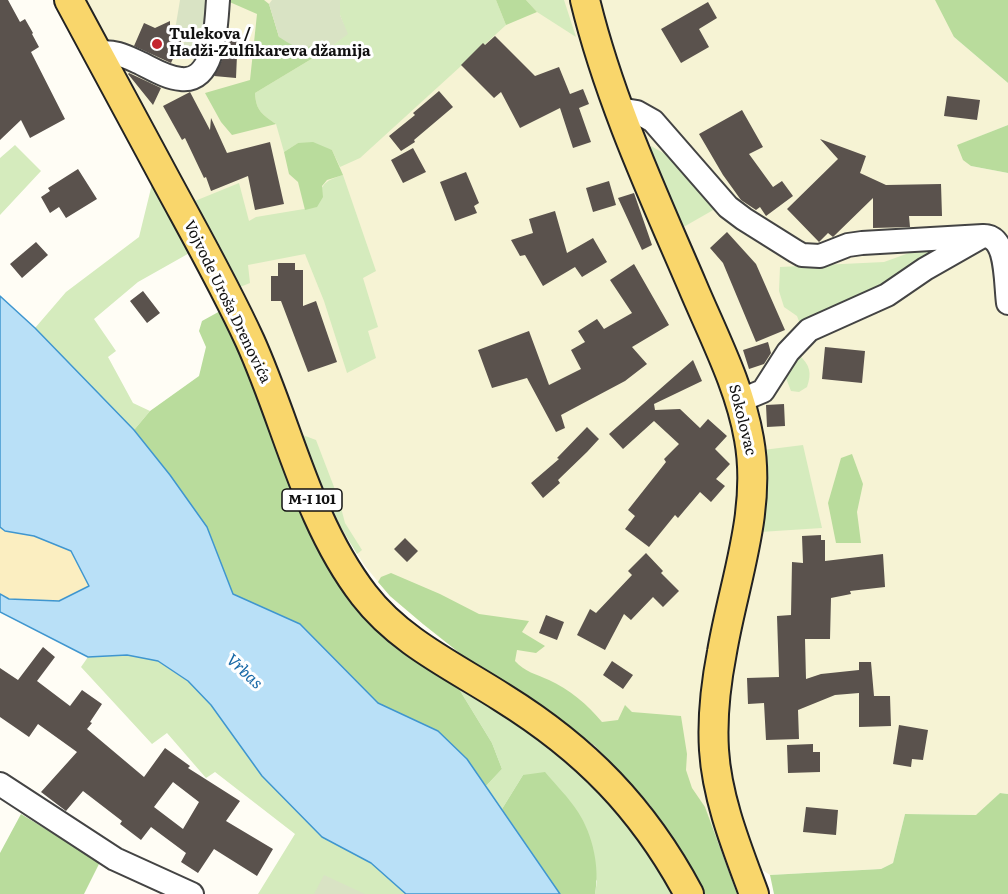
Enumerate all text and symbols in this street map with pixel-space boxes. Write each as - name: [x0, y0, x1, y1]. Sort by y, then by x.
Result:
- place label: Tulekova / Hadži-Zulfikareva džamija: [169, 26, 371, 61]
- marker: Tulekova / Hadži-Zulfikareva džamija: [150, 37, 164, 51]
- street label: Vojvode Uroša Drenovića: [180, 218, 274, 386]
- street label: Sokolovac: [724, 383, 760, 457]
- road number: M-I 101: [282, 489, 342, 511]
- water label: Vrbas: [222, 651, 266, 693]

